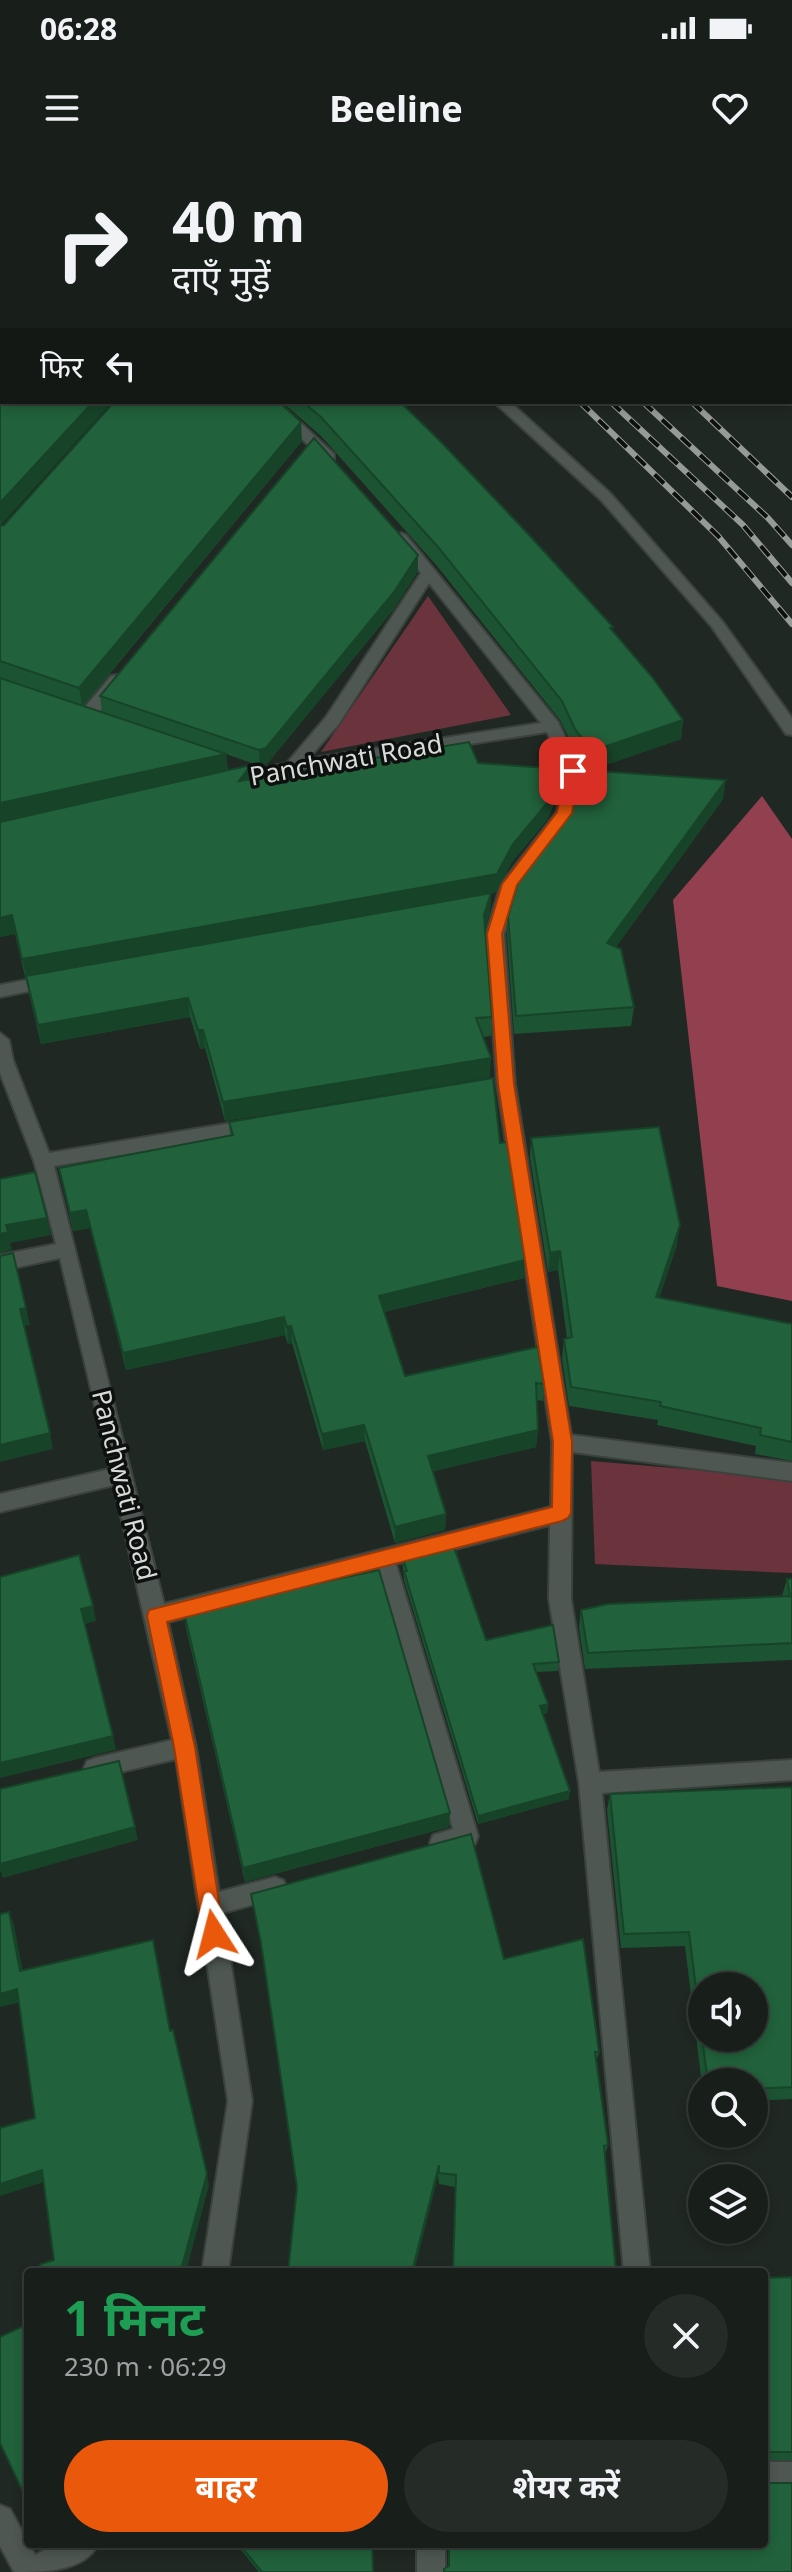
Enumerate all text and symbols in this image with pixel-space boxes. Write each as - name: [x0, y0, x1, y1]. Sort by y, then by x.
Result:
- text: 06:28: [40, 8, 117, 49]
- text: Beeline: [329, 84, 463, 133]
- icon: menu: [40, 86, 84, 130]
- icon: heart: [708, 86, 752, 130]
- text: 40 m: [172, 182, 305, 258]
- icon: right: [40, 192, 144, 296]
- text: दाएँ मुड़ें: [172, 254, 271, 303]
- icon: left: [99, 344, 143, 388]
- text: फिर: [40, 346, 83, 387]
- street label: Panchwati Road: [247, 724, 445, 794]
- pin: [539, 737, 607, 805]
- icon: arrive: [551, 749, 595, 793]
- street label: Panchwati Road: [84, 1386, 166, 1584]
- position arrow: [172, 1892, 256, 1976]
- map controls: [688, 1972, 768, 2244]
- button: sound: [688, 1972, 768, 2052]
- button: search: [688, 2068, 768, 2148]
- button: layers: [688, 2164, 768, 2244]
- text: 1 मिनट: [64, 2285, 205, 2350]
- button: close: [644, 2294, 728, 2378]
- text: 230 m · 06:29: [64, 2348, 227, 2384]
- button: बाहर: [64, 2440, 388, 2532]
- button: शेयर करें: [404, 2440, 728, 2532]

